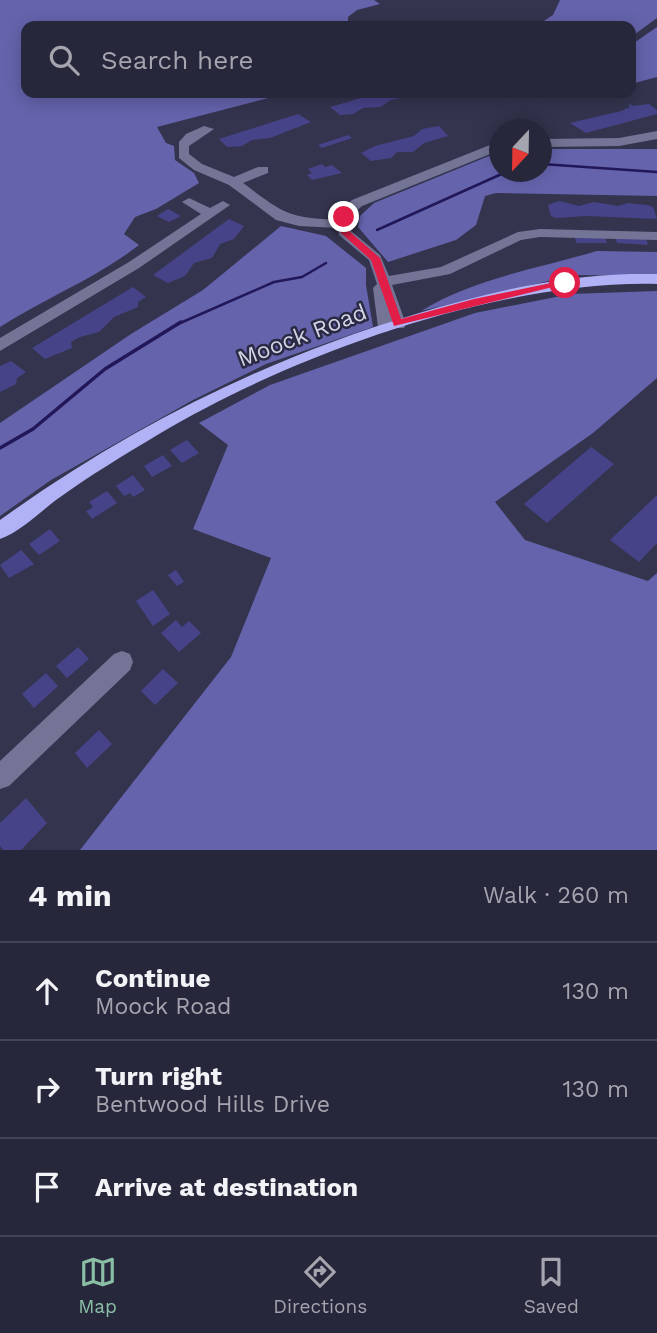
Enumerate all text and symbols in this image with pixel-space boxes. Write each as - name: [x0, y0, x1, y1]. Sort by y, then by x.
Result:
- search box: [21, 21, 636, 98]
- icon: search: [45, 41, 83, 79]
- text: Search here: [101, 45, 253, 75]
- north arrow: [489, 119, 552, 182]
- route end: [328, 201, 359, 232]
- route start: [549, 267, 580, 298]
- street label: Moock Road: [234, 298, 371, 373]
- text: 4 min: [28, 878, 112, 913]
- text: Walk · 260 m: [483, 882, 629, 909]
- text: Continue: [95, 963, 211, 993]
- icon: ahead: [28, 972, 66, 1010]
- text: 130 m: [563, 978, 629, 1005]
- text: Moock Road: [95, 993, 231, 1020]
- text: Turn right: [95, 1061, 222, 1091]
- icon: right: [28, 1070, 66, 1108]
- text: 130 m: [563, 1076, 629, 1103]
- text: Bentwood Hills Drive: [95, 1091, 330, 1118]
- icon: arrive: [28, 1168, 66, 1206]
- text: Arrive at destination: [95, 1172, 358, 1202]
- tab: Map: [78, 1253, 117, 1318]
- tab: Directions: [273, 1253, 367, 1318]
- tab: Saved: [524, 1253, 579, 1318]

